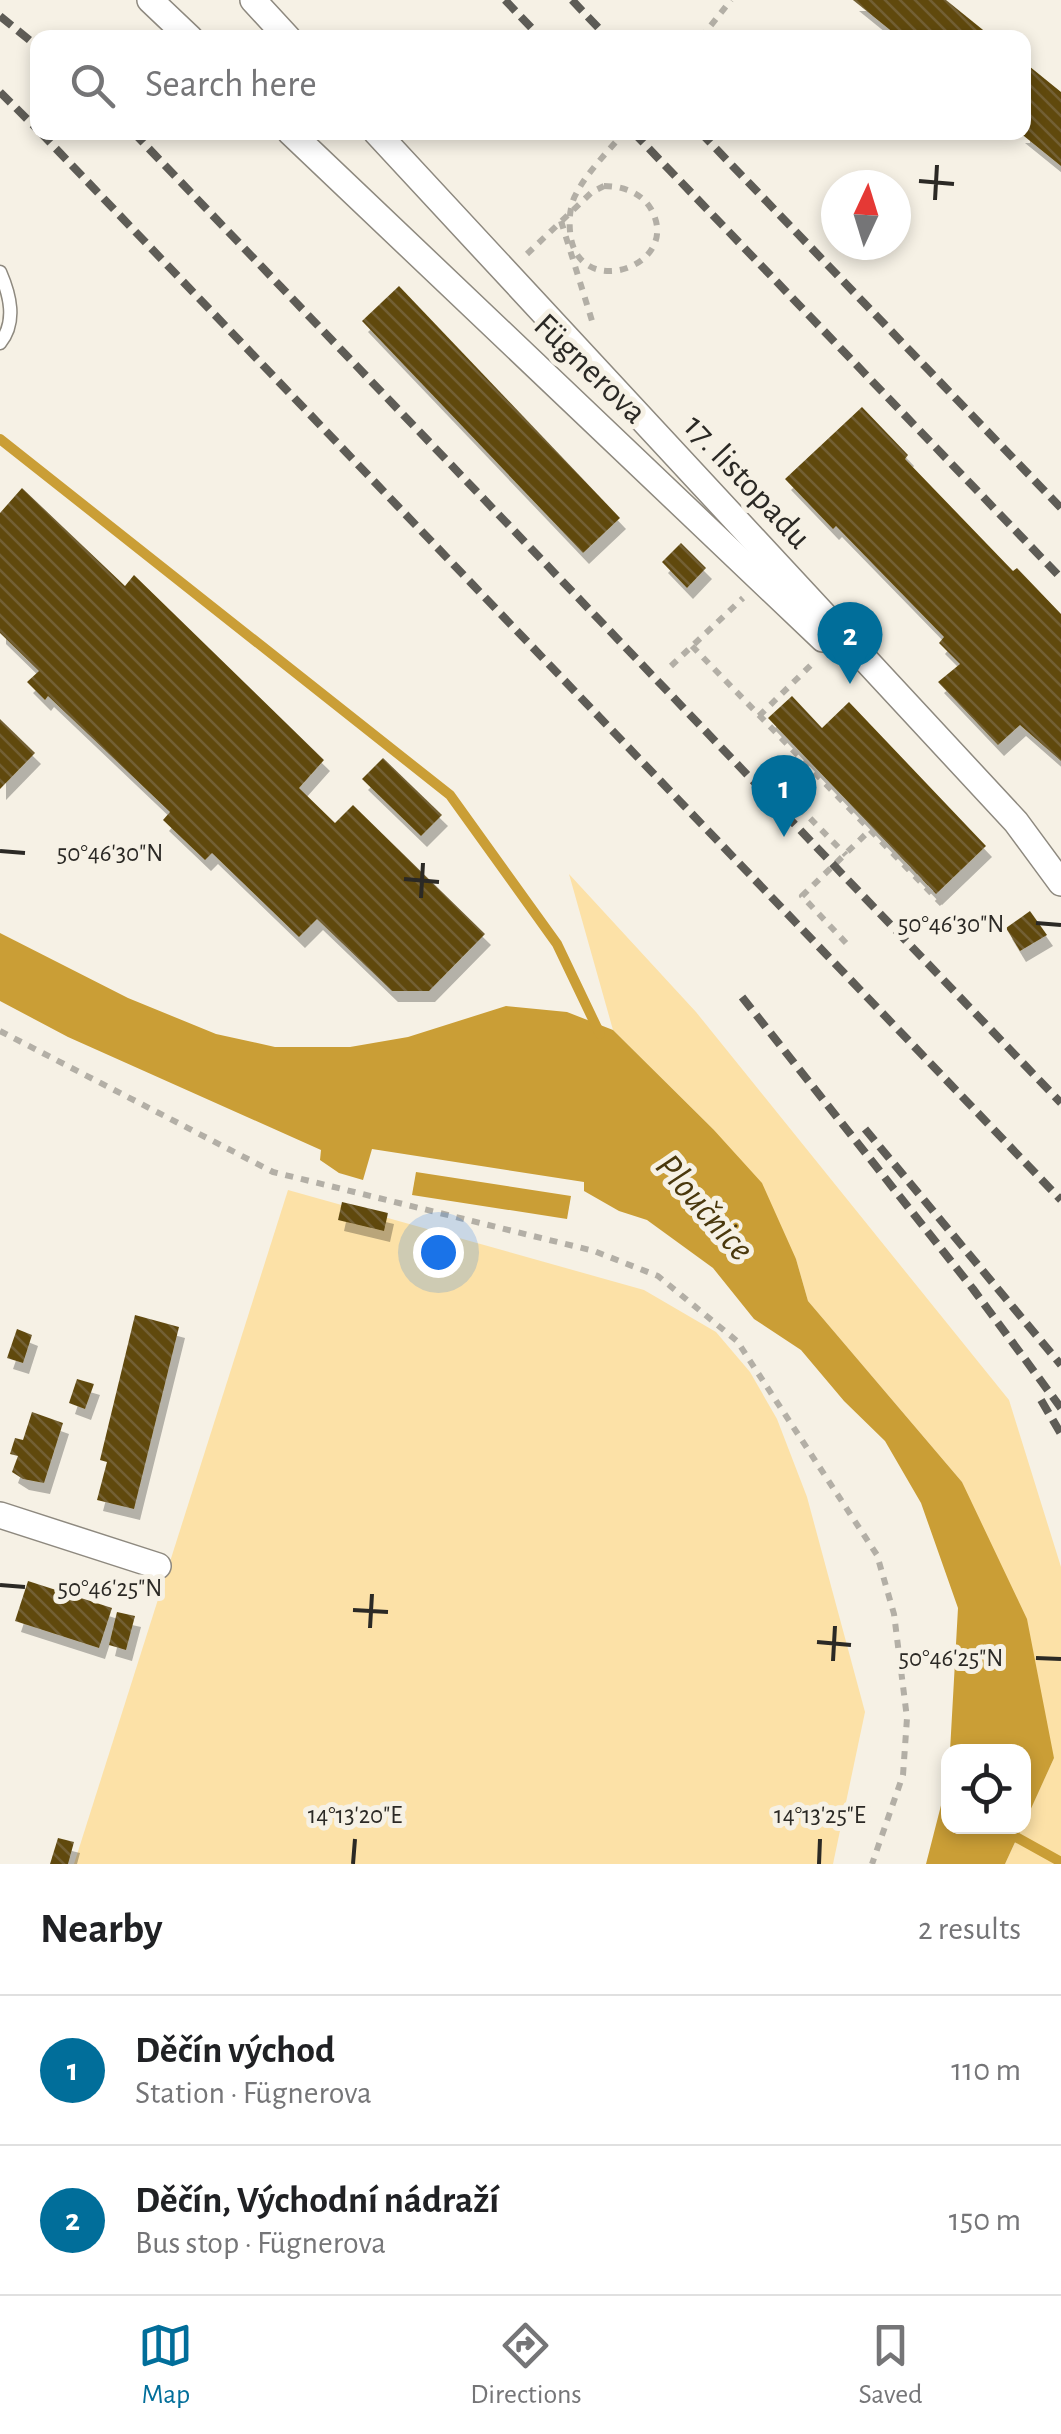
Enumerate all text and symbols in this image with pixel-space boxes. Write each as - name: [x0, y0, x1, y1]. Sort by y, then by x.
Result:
- search box: [30, 30, 1031, 140]
- icon: search: [65, 58, 120, 113]
- text: Search here: [145, 66, 317, 104]
- north arrow: [821, 170, 911, 260]
- street label: Fügnerova: [527, 307, 653, 431]
- street label: 17. listopadu: [677, 409, 817, 556]
- pin: 2: [818, 602, 882, 684]
- pin: 1: [752, 754, 816, 837]
- text: 50°46'30"N: [57, 841, 163, 866]
- text: 50°46'30"N: [898, 912, 1004, 937]
- water label: Ploučnice: [648, 1147, 760, 1269]
- your location: [413, 1227, 464, 1278]
- text: 50°46'25"N: [58, 1576, 162, 1601]
- text: 50°46'25"N: [899, 1646, 1003, 1671]
- map controls: [941, 1744, 1031, 1834]
- button: locate: [941, 1744, 1031, 1834]
- text: 14°13'20"E: [308, 1803, 402, 1828]
- text: 14°13'25"E: [774, 1803, 866, 1828]
- text: Nearby: [40, 1908, 163, 1950]
- text: 2 results: [918, 1913, 1021, 1945]
- text: Děčín východ: [135, 2032, 335, 2070]
- text: 1: [67, 2054, 78, 2086]
- text: 110 m: [951, 2054, 1021, 2086]
- text: Station · Fügnerova: [135, 2077, 372, 2109]
- text: Děčín, Východní nádraží: [135, 2182, 499, 2220]
- text: 2: [65, 2204, 80, 2236]
- text: 150 m: [949, 2204, 1021, 2236]
- text: Bus stop · Fügnerova: [135, 2227, 386, 2259]
- tab: Map: [138, 2318, 193, 2412]
- tab: Directions: [470, 2318, 582, 2412]
- tab: Saved: [859, 2318, 923, 2412]

